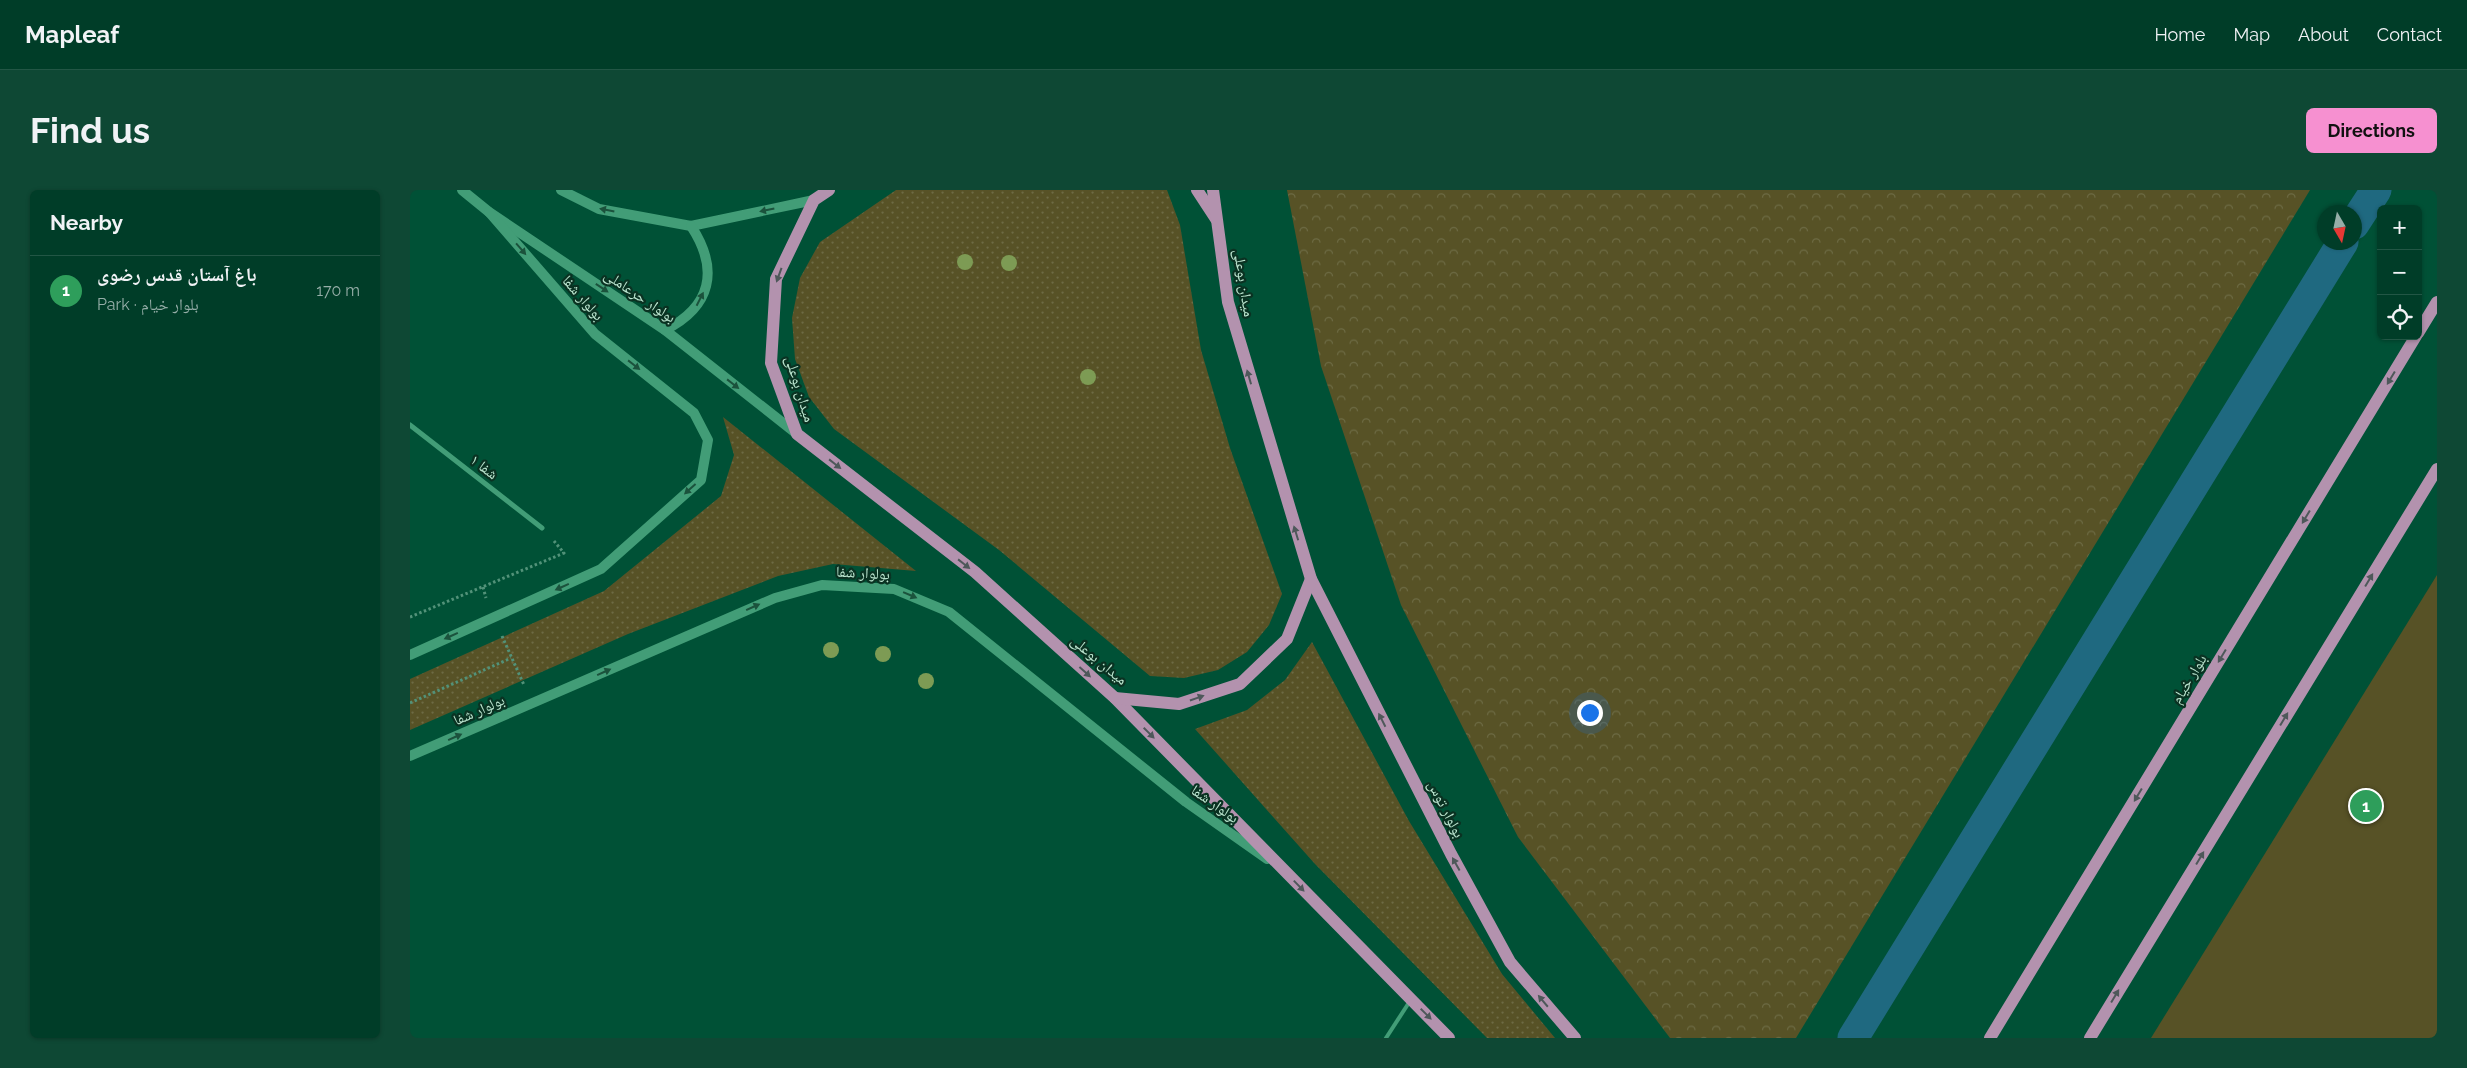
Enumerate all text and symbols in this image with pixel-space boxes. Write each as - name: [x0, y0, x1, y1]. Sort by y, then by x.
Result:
- text: Mapleaf: [25, 20, 119, 49]
- text: Home: [2154, 24, 2205, 45]
- text: Map: [2233, 24, 2270, 45]
- text: About: [2298, 24, 2349, 45]
- text: Contact: [2377, 24, 2442, 45]
- button: Directions: [2306, 108, 2437, 153]
- text: Find us: [30, 110, 150, 151]
- north arrow: [2317, 205, 2362, 250]
- map controls: [2377, 205, 2422, 340]
- button: +: [2377, 205, 2422, 250]
- one-way arrow: [599, 206, 615, 214]
- one-way arrow: [759, 206, 774, 214]
- text: Nearby: [50, 210, 123, 235]
- one-way arrow: [515, 242, 527, 254]
- street label: میدان بوعلی: [1229, 248, 1258, 318]
- button: −: [2377, 250, 2422, 295]
- text: باغ آستان قدس رضوی: [97, 263, 256, 285]
- street label: بولوار حرعاملی: [600, 266, 679, 327]
- one-way arrow: [775, 268, 782, 283]
- street label: بولوار شفا: [558, 272, 608, 324]
- text: 1: [62, 281, 70, 300]
- text: 170 m: [316, 281, 360, 300]
- one-way arrow: [595, 283, 609, 293]
- one-way arrow: [696, 292, 705, 307]
- text: Park · بلوار خیام: [97, 295, 199, 314]
- button: locate: [2377, 295, 2422, 340]
- street label: میدان بوعلی: [780, 354, 819, 425]
- one-way arrow: [627, 360, 641, 370]
- one-way arrow: [1245, 369, 1253, 384]
- one-way arrow: [2386, 371, 2395, 384]
- one-way arrow: [726, 379, 739, 390]
- street label: شفا ۱: [467, 451, 501, 483]
- one-way arrow: [829, 459, 842, 469]
- one-way arrow: [684, 484, 697, 495]
- one-way arrow: [2302, 510, 2311, 523]
- one-way arrow: [1292, 525, 1300, 540]
- one-way arrow: [957, 558, 970, 569]
- street label: بولوار شفا: [836, 563, 890, 583]
- one-way arrow: [2365, 574, 2374, 587]
- one-way arrow: [555, 583, 569, 591]
- one-way arrow: [903, 592, 917, 600]
- one-way arrow: [746, 603, 760, 611]
- street label: میدان بوعلی: [1066, 631, 1131, 690]
- one-way arrow: [444, 633, 458, 641]
- one-way arrow: [2218, 649, 2227, 662]
- street label: بلوار خیام: [2167, 651, 2211, 707]
- one-way arrow: [1079, 666, 1092, 677]
- one-way arrow: [597, 667, 611, 675]
- street label: بولوار شفا: [451, 691, 507, 729]
- one-way arrow: [1190, 694, 1205, 702]
- your location: [1577, 700, 1603, 726]
- one-way arrow: [2280, 712, 2289, 726]
- one-way arrow: [1378, 713, 1386, 727]
- one-way arrow: [1143, 726, 1155, 738]
- one-way arrow: [448, 732, 462, 740]
- street label: بولوار توس: [1423, 777, 1468, 841]
- street label: بولوار شفا: [1188, 781, 1242, 827]
- pin: 1: [2350, 787, 2382, 825]
- one-way arrow: [2133, 788, 2142, 801]
- one-way arrow: [2195, 851, 2204, 864]
- one-way arrow: [1452, 858, 1461, 871]
- one-way arrow: [1293, 880, 1305, 892]
- one-way arrow: [2111, 990, 2120, 1003]
- one-way arrow: [1538, 995, 1549, 1008]
- one-way arrow: [1420, 1008, 1432, 1020]

